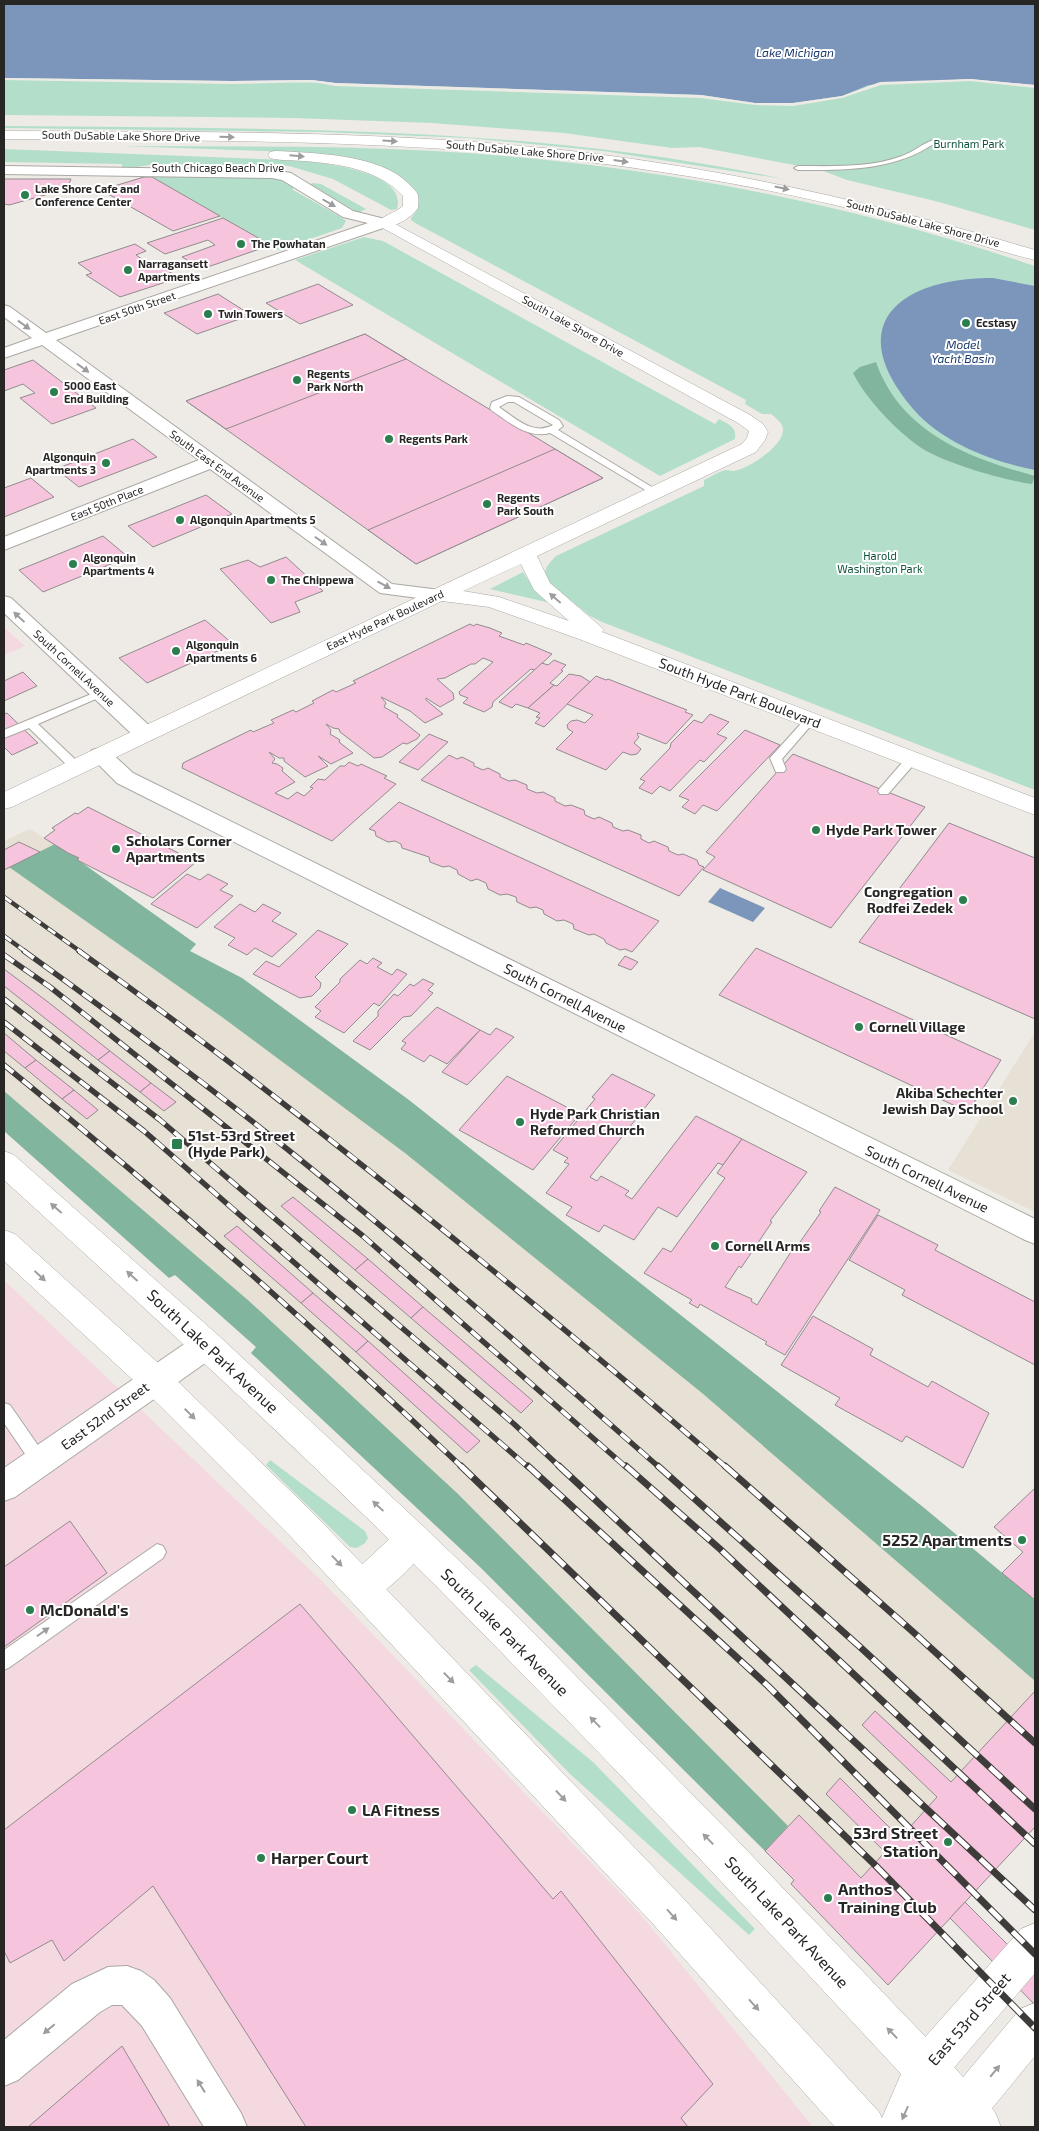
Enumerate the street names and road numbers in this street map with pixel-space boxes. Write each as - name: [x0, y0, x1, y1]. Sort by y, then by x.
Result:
- street label: South DuSable Lake Shore Drive: [42, 128, 200, 143]
- street label: South DuSable Lake Shore Drive: [446, 137, 605, 164]
- street label: South Chicago Beach Drive: [152, 161, 284, 174]
- street label: South DuSable Lake Shore Drive: [845, 196, 1001, 249]
- street label: East 50th Street: [97, 288, 177, 327]
- street label: South Lake Shore Drive: [520, 292, 627, 359]
- street label: South East End Avenue: [167, 427, 267, 504]
- street label: East 50th Place: [69, 482, 145, 523]
- street label: East Hyde Park Boulevard: [324, 587, 446, 652]
- street label: South Cornell Avenue: [31, 627, 118, 709]
- street label: South Hyde Park Boulevard: [657, 654, 824, 731]
- street label: South Cornell Avenue: [501, 959, 629, 1036]
- street label: South Cornell Avenue: [863, 1141, 992, 1216]
- street label: South Lake Park Avenue: [144, 1285, 283, 1416]
- street label: East 52nd Street: [57, 1378, 152, 1453]
- street label: South Lake Park Avenue: [438, 1564, 573, 1699]
- street label: South Lake Park Avenue: [722, 1852, 853, 1991]
- street label: East 53rd Street: [923, 1968, 1014, 2069]

